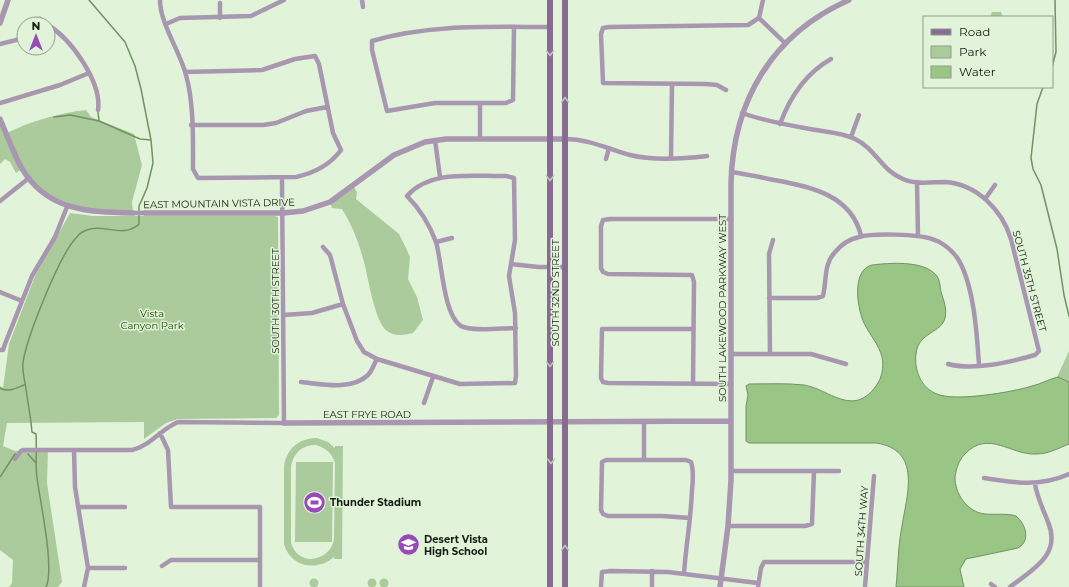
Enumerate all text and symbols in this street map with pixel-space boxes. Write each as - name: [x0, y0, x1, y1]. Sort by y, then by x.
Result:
- north arrow: [16, 16, 56, 56]
- legend: [923, 16, 1053, 88]
- text: N: [32, 19, 40, 33]
- text: Road: [959, 24, 990, 39]
- text: Park: [959, 44, 987, 59]
- one-way arrow: [546, 50, 554, 56]
- text: Water: [959, 64, 996, 79]
- one-way arrow: [561, 97, 569, 103]
- one-way arrow: [546, 175, 554, 181]
- street label: EAST MOUNTAIN VISTA DRIVE: [143, 196, 295, 211]
- street label: SOUTH LAKEWOOD PARKWAY WEST: [716, 214, 729, 402]
- street label: SOUTH 35TH STREET: [1010, 229, 1049, 334]
- street label: SOUTH 32ND STREET: [549, 239, 562, 347]
- street label: SOUTH 30TH STREET: [269, 248, 282, 354]
- park label: Vista Canyon Park: [120, 307, 184, 332]
- one-way arrow: [546, 361, 554, 367]
- street label: EAST FRYE ROAD: [323, 408, 411, 421]
- one-way arrow: [547, 458, 555, 464]
- street label: SOUTH 34TH WAY: [852, 485, 871, 577]
- sports icon: Thunder Stadium: [301, 489, 327, 515]
- place label: Thunder Stadium: [330, 496, 421, 509]
- school or university icon: Desert Vista High School: [395, 532, 421, 558]
- place label: Desert Vista High School: [424, 533, 488, 558]
- one-way arrow: [561, 545, 569, 551]

